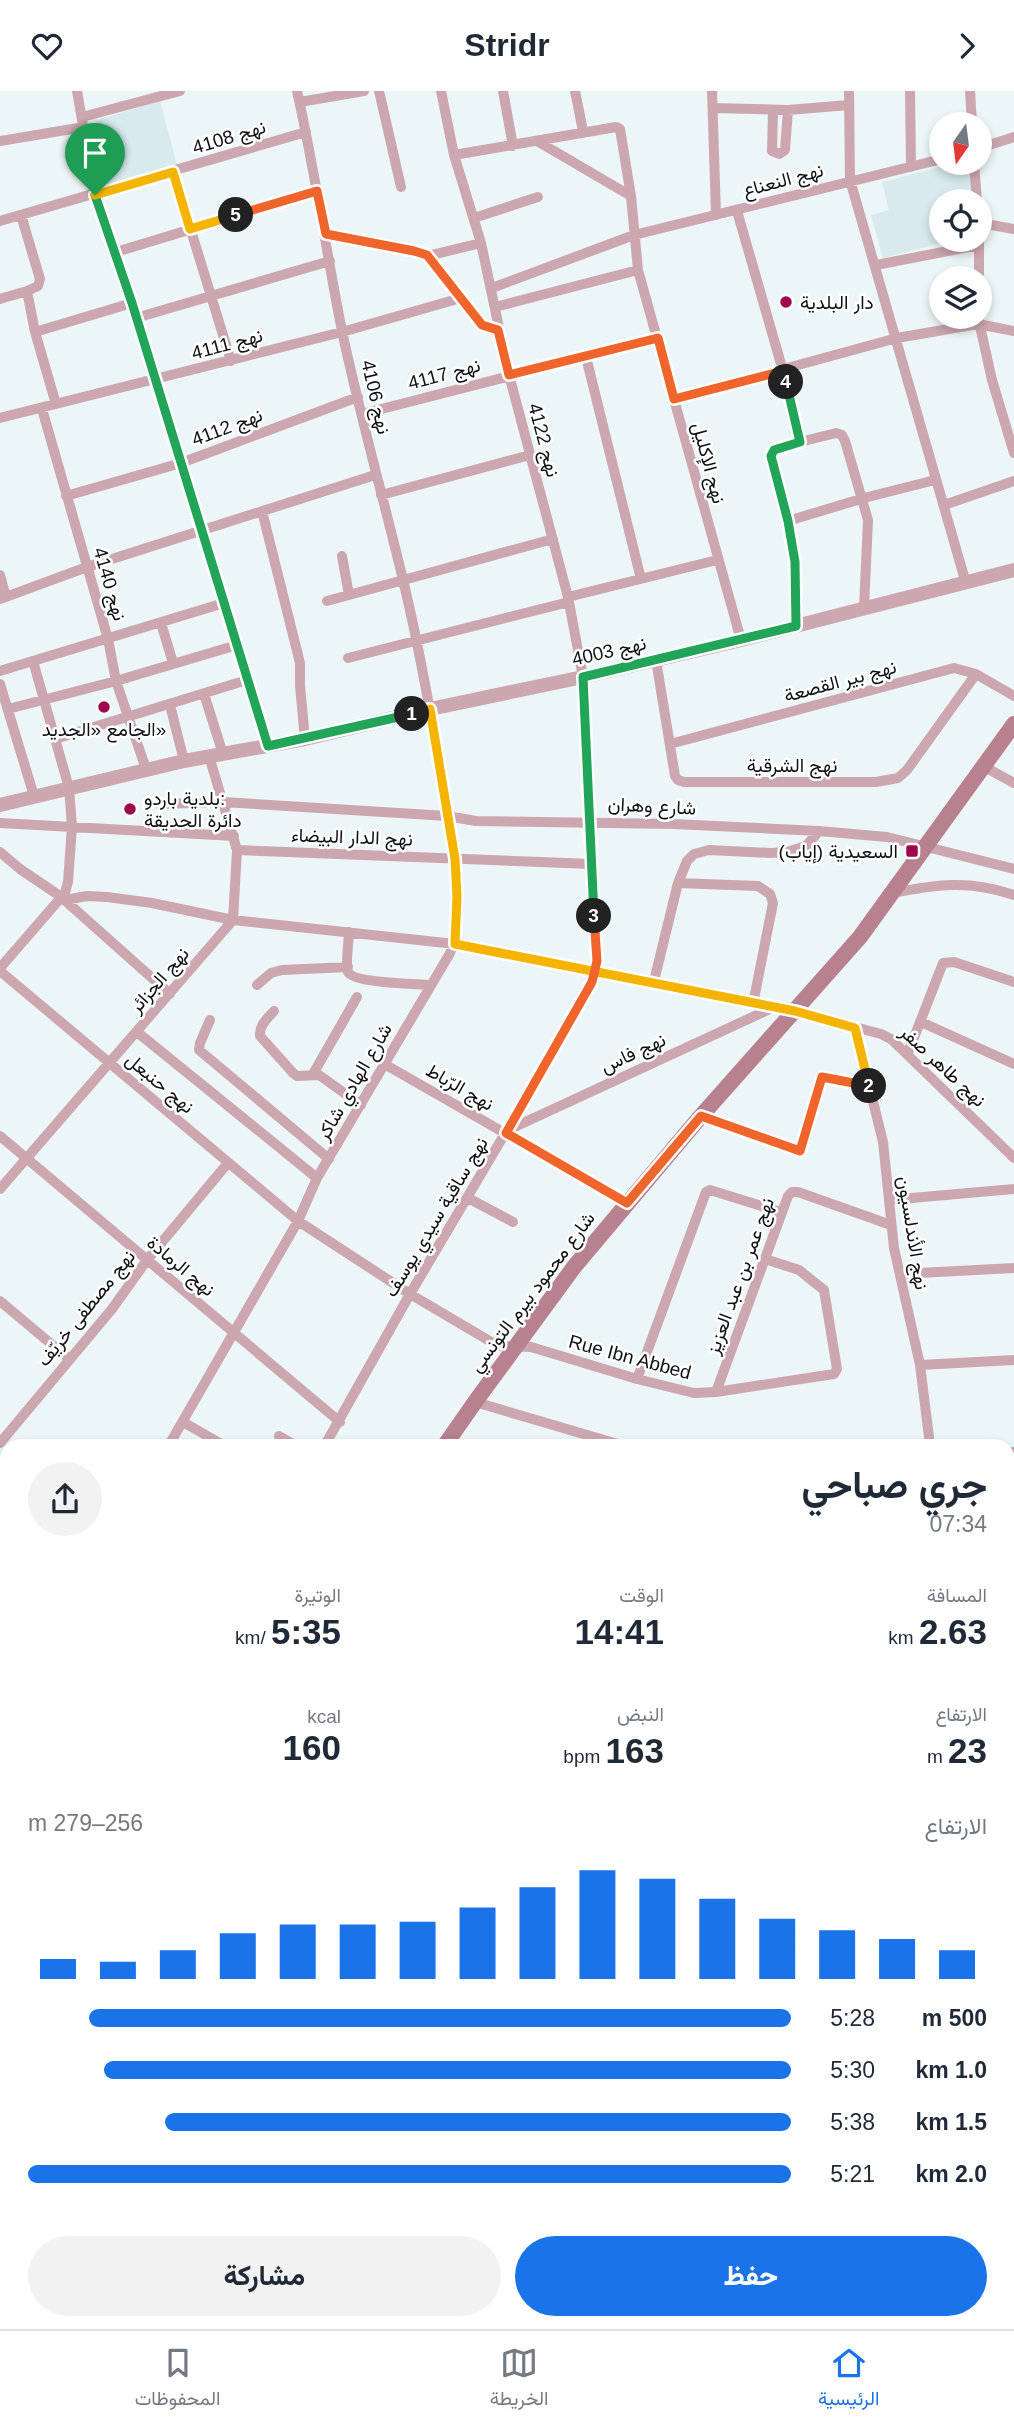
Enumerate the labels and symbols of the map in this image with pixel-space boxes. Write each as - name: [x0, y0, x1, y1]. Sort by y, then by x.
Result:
- north arrow: [929, 112, 992, 175]
- street label: نهج 4108: [190, 116, 269, 161]
- pin: [65, 123, 125, 195]
- street label: نهج النعناع: [740, 159, 826, 204]
- pin: 5: [218, 197, 254, 233]
- place label: دار البلدية: [800, 292, 874, 314]
- marker: دار البلدية: [778, 294, 794, 310]
- street label: نهج 4111: [189, 324, 266, 366]
- street label: نهج 4117: [405, 354, 483, 397]
- street label: نهج 4106: [354, 358, 395, 437]
- pin: 4: [768, 365, 804, 399]
- street label: نهج 4122: [521, 401, 564, 480]
- street label: نهج 4112: [189, 404, 266, 453]
- street label: نهج الإكليل: [685, 420, 730, 507]
- street label: نهج 4140: [87, 545, 131, 624]
- street label: نهج 4003: [570, 632, 649, 673]
- street label: نهج بير القصعة: [782, 656, 899, 709]
- pin: 1: [394, 697, 430, 731]
- marker: الجامع «الجديد»: [96, 699, 112, 715]
- place label: الجامع «الجديد»: [42, 719, 166, 743]
- street label: نهج الشرقية: [747, 755, 837, 779]
- place label: بلدية باردو: دائرة الحديقة: [144, 788, 241, 832]
- street label: شارع وهران: [607, 793, 697, 821]
- marker: بلدية باردو: دائرة الحديقة: [122, 801, 138, 817]
- street label: نهج الدار البيضاء: [291, 824, 413, 853]
- place label: السعيدية (إياب): [779, 841, 898, 864]
- marker: السعيدية (إياب): [904, 843, 920, 859]
- pin: 3: [576, 899, 612, 933]
- street label: نهج الجزائر: [124, 943, 195, 1020]
- street label: شارع الهادي شاكر: [312, 1020, 400, 1147]
- street label: نهج طاهر صفر: [893, 1020, 990, 1113]
- street label: نهج فاس: [597, 1029, 670, 1080]
- street label: نهج حنبعل: [120, 1048, 198, 1120]
- street label: نهج الرّباط: [421, 1059, 498, 1117]
- pin: 2: [852, 1069, 886, 1103]
- street label: نهج ساقية سيدي يوسف: [380, 1133, 496, 1303]
- street label: نهج الأندلسيون: [891, 1175, 932, 1292]
- street label: نهج عمر بن عبد العزيز: [702, 1195, 781, 1359]
- street label: شارع محمود بيرم التونسي: [465, 1208, 603, 1379]
- street label: نهج الرمادة: [141, 1232, 219, 1303]
- street label: نهج مصطفى خريّف: [33, 1246, 142, 1372]
- street label: Rue Ibn Abbed: [567, 1331, 693, 1383]

